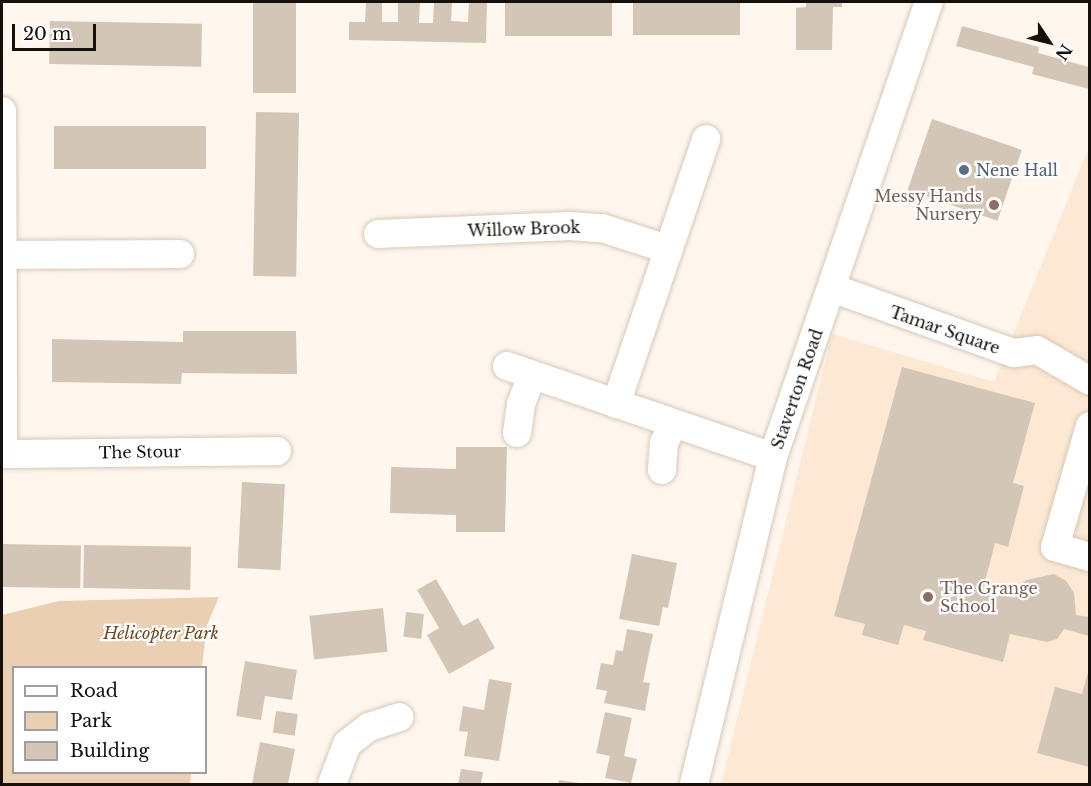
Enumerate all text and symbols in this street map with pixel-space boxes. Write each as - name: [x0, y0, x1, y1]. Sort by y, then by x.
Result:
- scale bar: [15, 12, 99, 50]
- north arrow: [1019, 12, 1079, 72]
- text: 20 m: [23, 23, 71, 45]
- text: N: [1051, 40, 1076, 64]
- place label: Nene Hall: [976, 160, 1058, 180]
- marker: Nene Hall: [957, 163, 971, 177]
- place label: Messy Hands Nursery: [874, 186, 982, 224]
- marker: Messy Hands Nursery: [987, 198, 1001, 212]
- street label: Willow Brook: [467, 217, 581, 241]
- street label: Tamar Square: [887, 302, 1003, 358]
- street label: Staverton Road: [767, 326, 827, 452]
- street label: The Stour: [98, 442, 182, 462]
- place label: The Grange School: [940, 578, 1038, 616]
- marker: The Grange School: [921, 590, 935, 604]
- park label: Helicopter Park: [103, 623, 219, 643]
- legend: [12, 666, 207, 774]
- text: Road: [70, 680, 118, 702]
- text: Park: [70, 710, 112, 732]
- text: Building: [70, 740, 149, 762]

